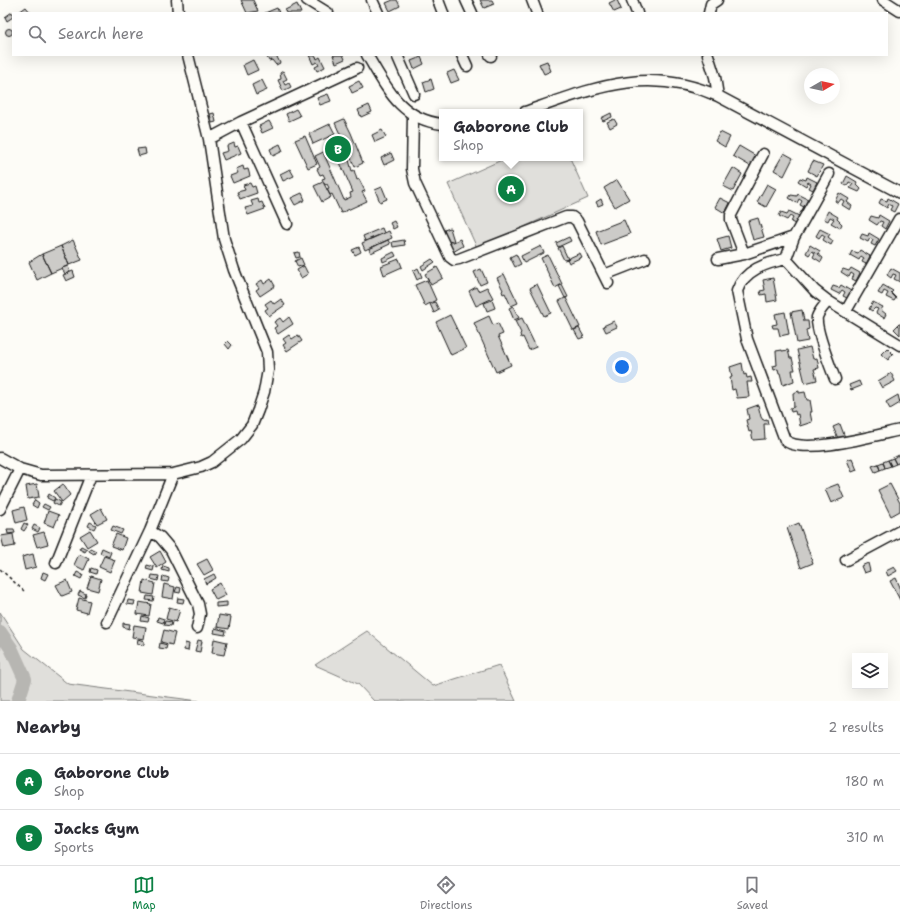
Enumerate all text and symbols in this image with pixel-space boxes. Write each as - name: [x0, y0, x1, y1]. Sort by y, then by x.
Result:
- search box: [12, 12, 888, 56]
- icon: search: [26, 23, 48, 45]
- text: Search here: [58, 24, 144, 44]
- north arrow: [804, 68, 840, 104]
- popup: [439, 109, 583, 161]
- text: Gaborone Club: [453, 117, 569, 137]
- pin: B: [325, 134, 351, 164]
- text: Shop: [453, 137, 484, 154]
- pin: A: [498, 174, 524, 204]
- your location: [612, 357, 632, 377]
- map controls: [852, 653, 888, 689]
- button: layers: [852, 653, 888, 689]
- text: Nearby: [16, 716, 81, 738]
- text: 2 results: [828, 719, 884, 736]
- text: Gaborone Club: [54, 763, 169, 783]
- text: A: [24, 773, 34, 790]
- text: 180 m: [845, 773, 884, 790]
- text: Shop: [54, 783, 84, 800]
- text: Jacks Gym: [54, 819, 139, 839]
- text: B: [25, 829, 33, 846]
- text: 310 m: [846, 829, 884, 846]
- text: Sports: [54, 839, 94, 856]
- tab: Map: [132, 874, 156, 913]
- tab: Directions: [420, 874, 472, 913]
- tab: Saved: [737, 874, 768, 913]

